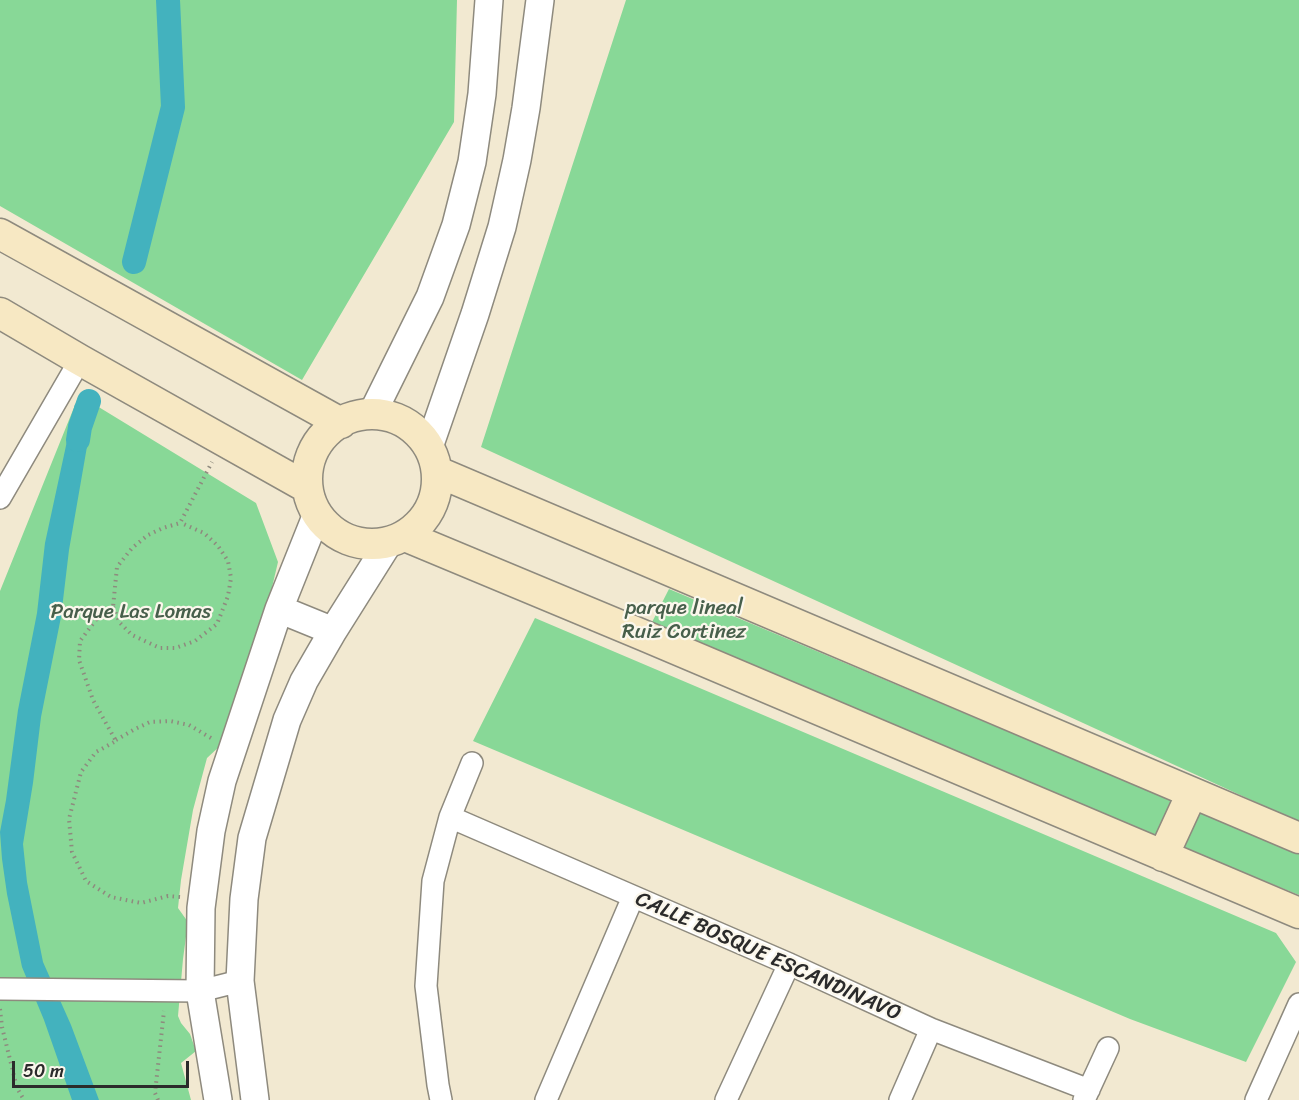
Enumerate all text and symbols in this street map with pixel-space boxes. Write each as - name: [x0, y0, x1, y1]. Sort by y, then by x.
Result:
- park label: parque lineal Ruiz Cortinez: [622, 596, 746, 646]
- park label: Parque Las Lomas: [50, 600, 212, 626]
- street label: CALLE BOSQUE ESCANDINAVO: [631, 887, 905, 1027]
- scale bar: [15, 1049, 192, 1087]
- text: 50 m: [23, 1055, 64, 1087]

